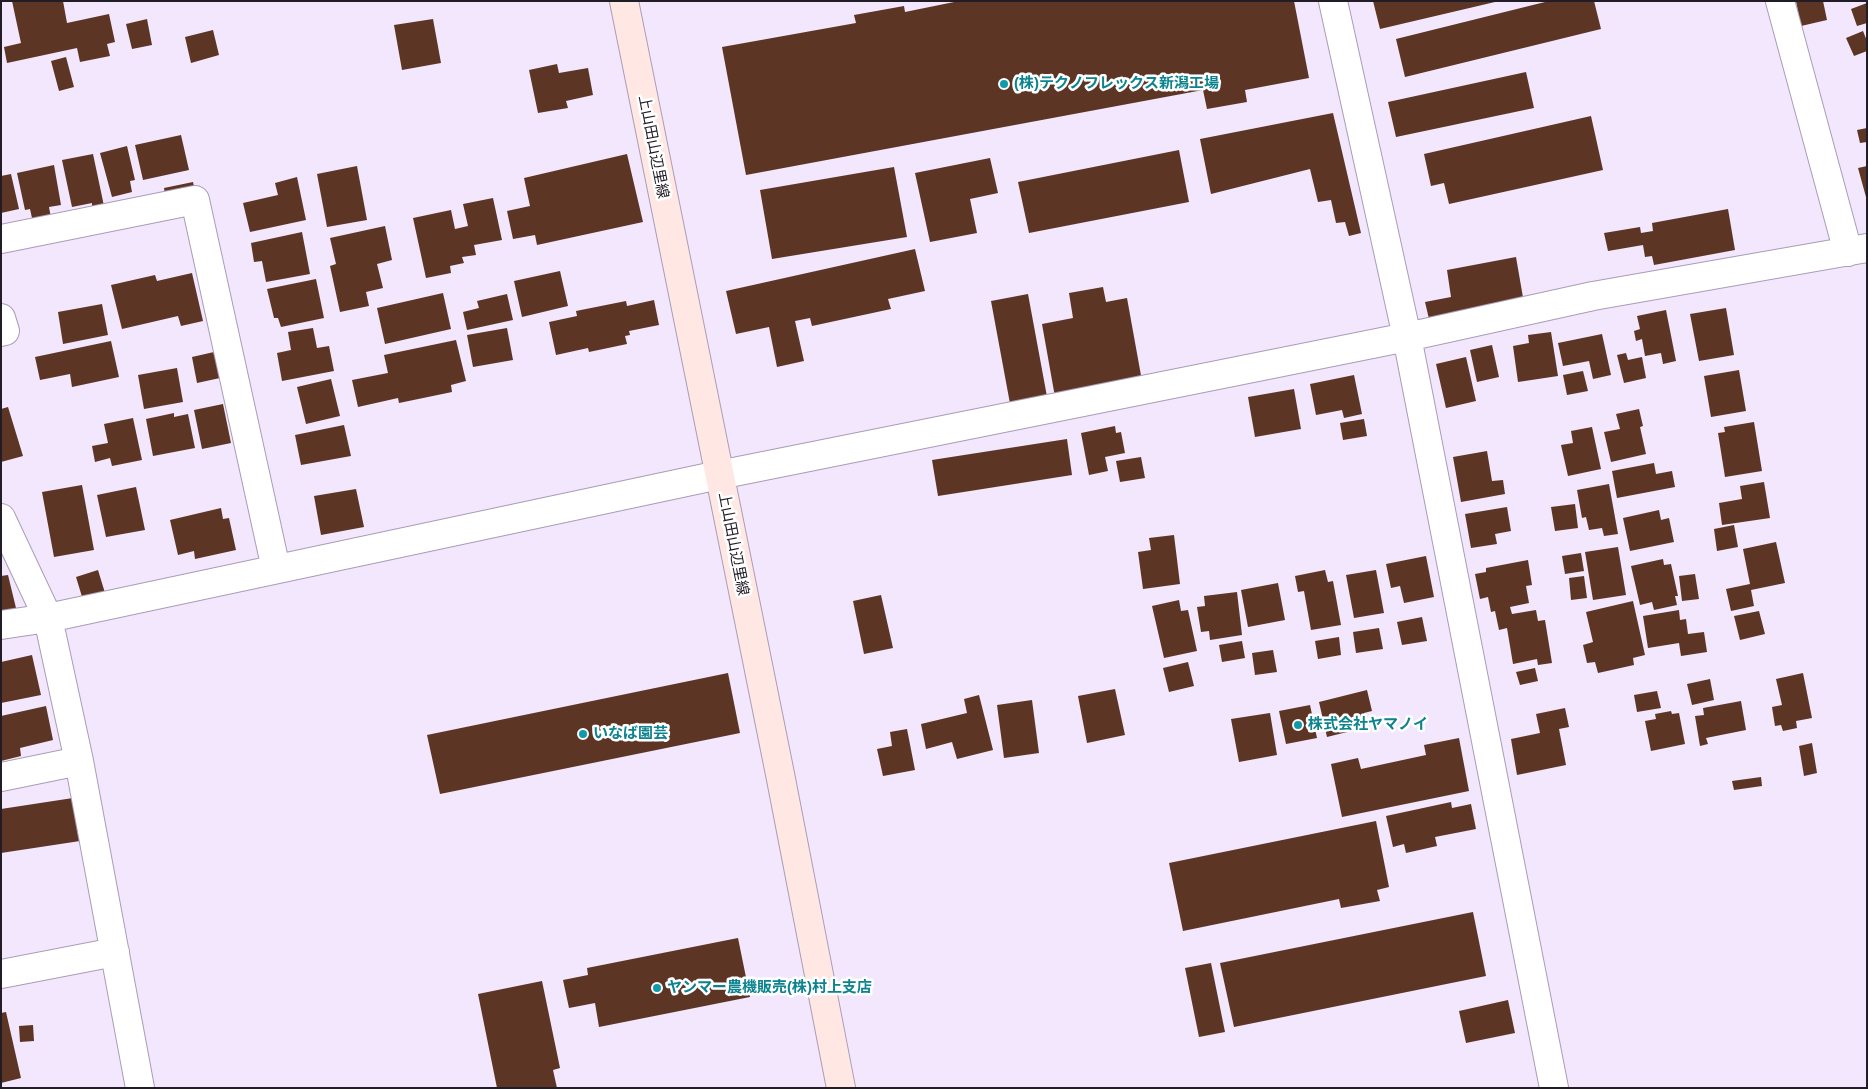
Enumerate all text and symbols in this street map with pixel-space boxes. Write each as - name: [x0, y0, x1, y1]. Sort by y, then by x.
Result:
- place label: (株)テクノフレックス新潟工場: [1014, 75, 1219, 93]
- marker: (株)テクノフレックス新潟工場: [998, 78, 1010, 90]
- street label: 上山田山辺里線: [634, 94, 672, 200]
- street label: 上山田山辺里線: [714, 491, 752, 597]
- place label: 株式会社ヤマノイ: [1308, 716, 1428, 734]
- marker: 株式会社ヤマノイ: [1292, 719, 1304, 731]
- place label: いなば園芸: [593, 725, 668, 743]
- marker: いなば園芸: [577, 728, 589, 740]
- place label: ヤンマー農機販売(株)村上支店: [667, 979, 872, 997]
- marker: ヤンマー農機販売(株)村上支店: [651, 982, 663, 994]

